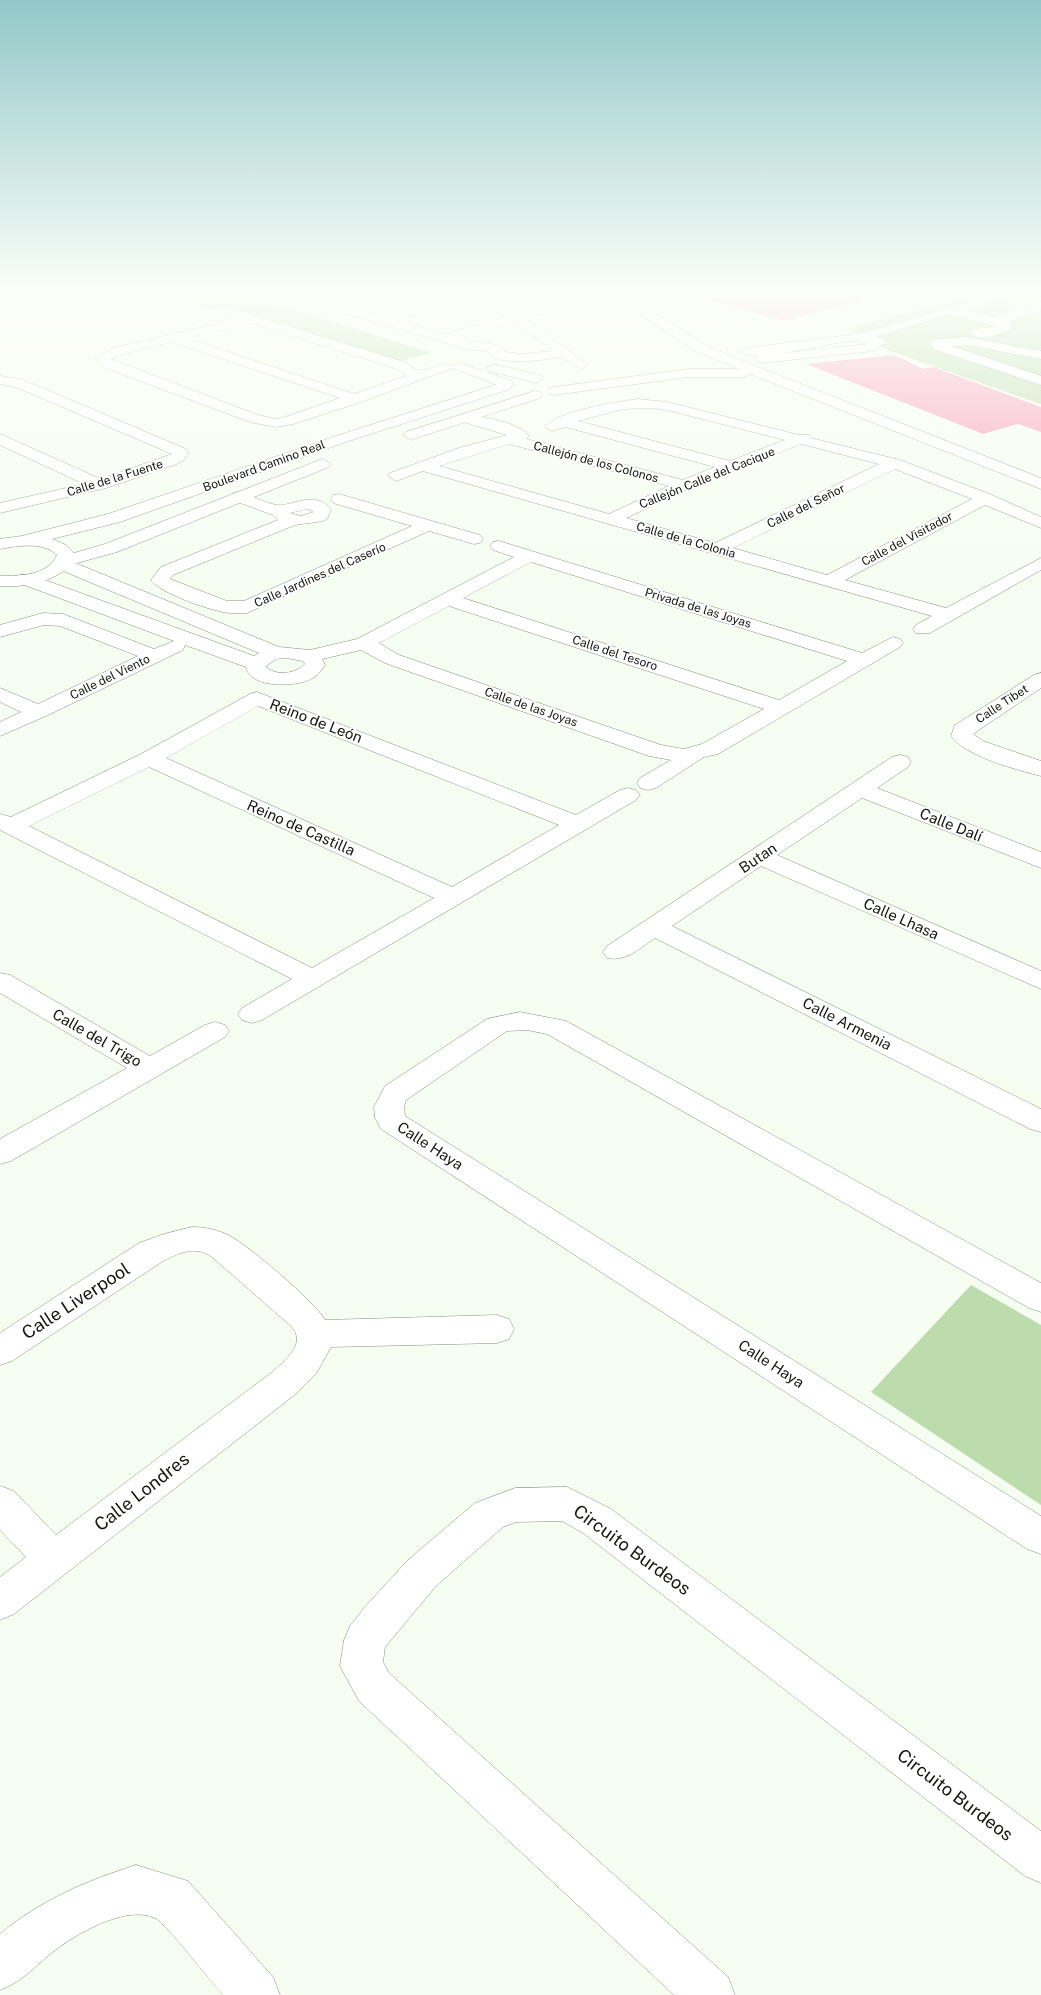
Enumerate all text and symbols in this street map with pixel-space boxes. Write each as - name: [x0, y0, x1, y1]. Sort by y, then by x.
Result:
- street label: Boulevard Camino Real: [201, 437, 327, 495]
- street label: Callejón de los Colonos: [532, 439, 660, 485]
- street label: Callejón Calle del Cacique: [637, 444, 777, 512]
- street label: Calle de la Fuente: [65, 457, 165, 499]
- street label: Calle del Señor: [765, 481, 847, 531]
- street label: Calle del Visitador: [859, 509, 955, 569]
- street label: Calle de la Colonia: [635, 519, 737, 561]
- street label: Calle Jardines del Caserío: [252, 540, 388, 610]
- street label: Privada de las Joyas: [643, 585, 753, 631]
- street label: Calle del Tesoro: [571, 633, 660, 673]
- street label: Calle del Viento: [68, 652, 152, 702]
- street label: Calle Tibet: [973, 682, 1031, 726]
- street label: Calle de las Joyas: [483, 685, 579, 729]
- street label: Reino de León: [268, 695, 365, 746]
- street label: Reino de Castilla: [245, 796, 358, 859]
- street label: Calle Dalí: [917, 804, 985, 845]
- street label: Butan: [736, 839, 780, 876]
- street label: Calle Lhasa: [861, 894, 941, 943]
- street label: Calle Armenia: [800, 994, 895, 1053]
- street label: Calle del Trigo: [50, 1005, 145, 1070]
- street label: Calle Haya: [394, 1118, 466, 1173]
- street label: Calle Liverpool: [18, 1258, 134, 1343]
- street label: Calle Haya: [735, 1336, 807, 1391]
- street label: Calle Londres: [90, 1448, 193, 1535]
- street label: Circuito Burdeos: [570, 1500, 695, 1599]
- street label: Circuito Burdeos: [893, 1744, 1017, 1845]

